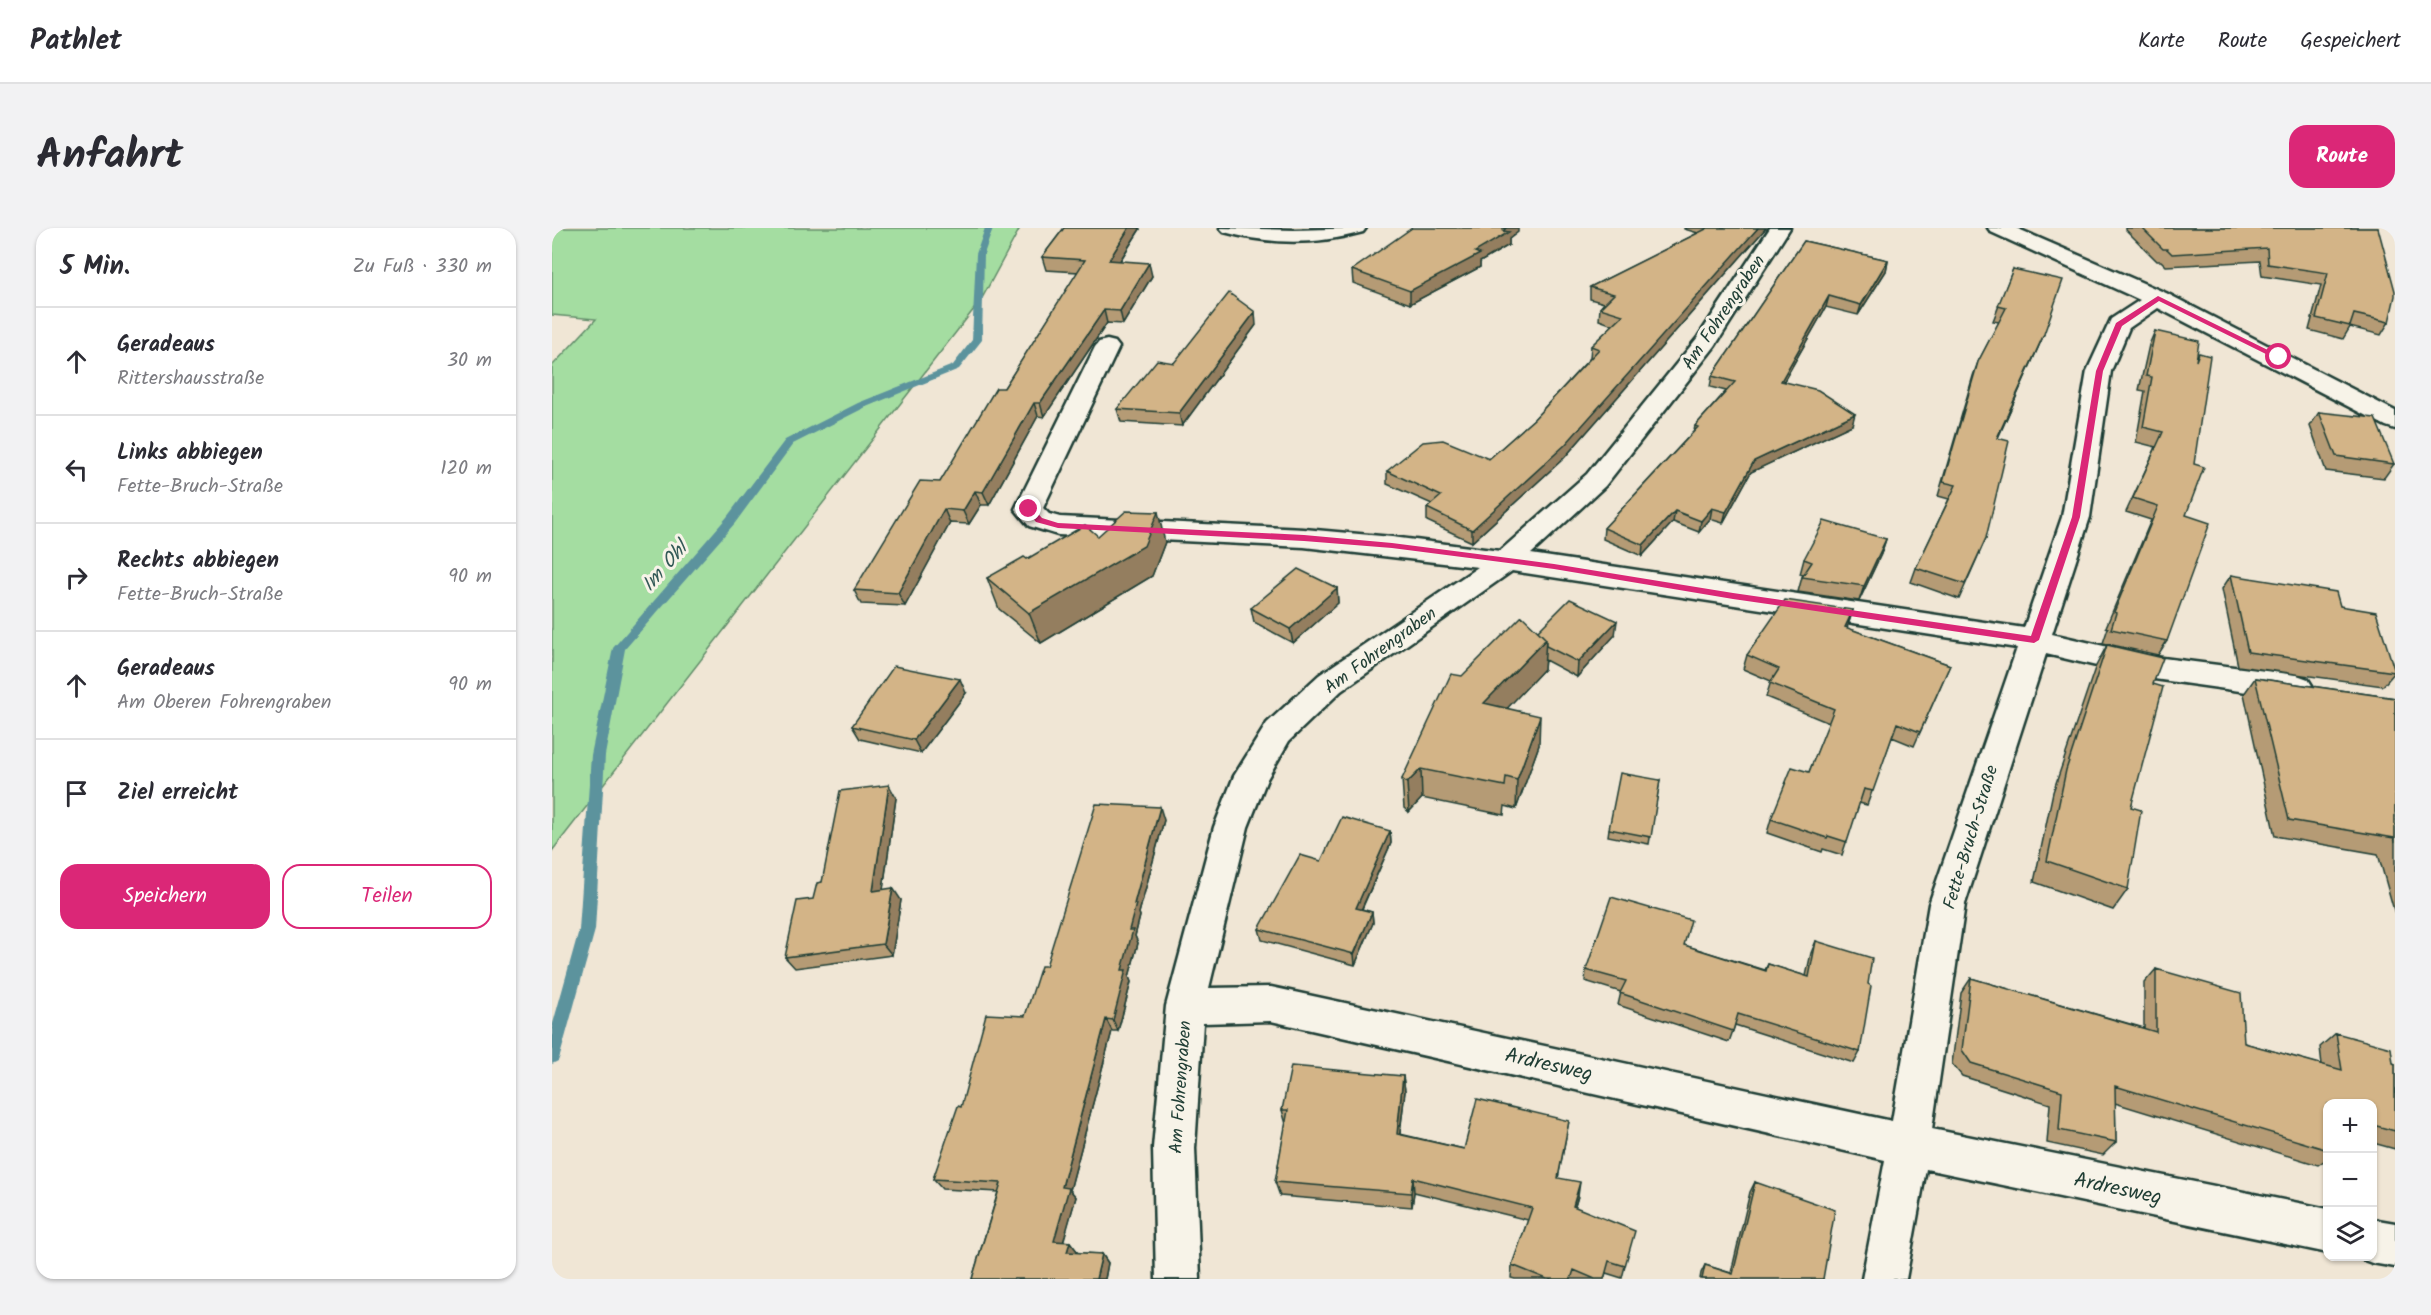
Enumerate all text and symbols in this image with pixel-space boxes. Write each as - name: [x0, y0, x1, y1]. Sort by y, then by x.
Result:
- text: Pathlet: [30, 19, 122, 64]
- text: Karte: [2138, 25, 2185, 58]
- text: Route: [2218, 25, 2267, 58]
- text: Gespeichert: [2300, 25, 2401, 58]
- text: Anfahrt: [36, 123, 183, 190]
- button: Route: [2289, 125, 2395, 188]
- text: 5 Min.: [60, 246, 130, 288]
- street label: Am Fohrengraben: [1675, 249, 1774, 376]
- text: Zu Fuß · 330 m: [353, 251, 492, 283]
- text: Geradeaus: [117, 328, 215, 363]
- route start: [2265, 343, 2291, 369]
- icon: ahead: [60, 345, 93, 378]
- text: 30 m: [447, 345, 492, 377]
- text: Rittershausstraße: [117, 363, 264, 395]
- text: Links abbiegen: [117, 436, 263, 471]
- icon: left: [60, 453, 93, 486]
- text: 120 m: [440, 453, 492, 485]
- text: Fette-Bruch-Straße: [117, 471, 283, 503]
- route end: [1015, 495, 1041, 521]
- water label: Im Ohl: [634, 532, 699, 600]
- text: Rechts abbiegen: [117, 544, 279, 579]
- icon: right: [60, 561, 93, 594]
- text: 90 m: [448, 561, 492, 593]
- text: Fette-Bruch-Straße: [117, 579, 283, 611]
- street label: Am Fohrengraben: [1318, 600, 1443, 702]
- text: Geradeaus: [117, 652, 215, 687]
- icon: ahead: [60, 669, 93, 702]
- text: 90 m: [448, 669, 492, 701]
- text: Am Oberen Fohrengraben: [117, 687, 331, 719]
- street label: Fette-Bruch-Straße: [1936, 762, 2007, 913]
- text: Ziel erreicht: [117, 776, 238, 811]
- icon: arrive: [60, 777, 93, 810]
- button: Speichern: [60, 864, 270, 929]
- button: Teilen: [282, 864, 492, 929]
- street label: Am Fohrengraben: [1162, 1020, 1201, 1155]
- street label: Ardresweg: [1502, 1039, 1596, 1092]
- map controls: [2323, 1099, 2377, 1261]
- button: +: [2323, 1099, 2377, 1153]
- button: −: [2323, 1153, 2377, 1207]
- street label: Ardresweg: [2071, 1164, 2165, 1215]
- button: layers: [2323, 1207, 2377, 1261]

